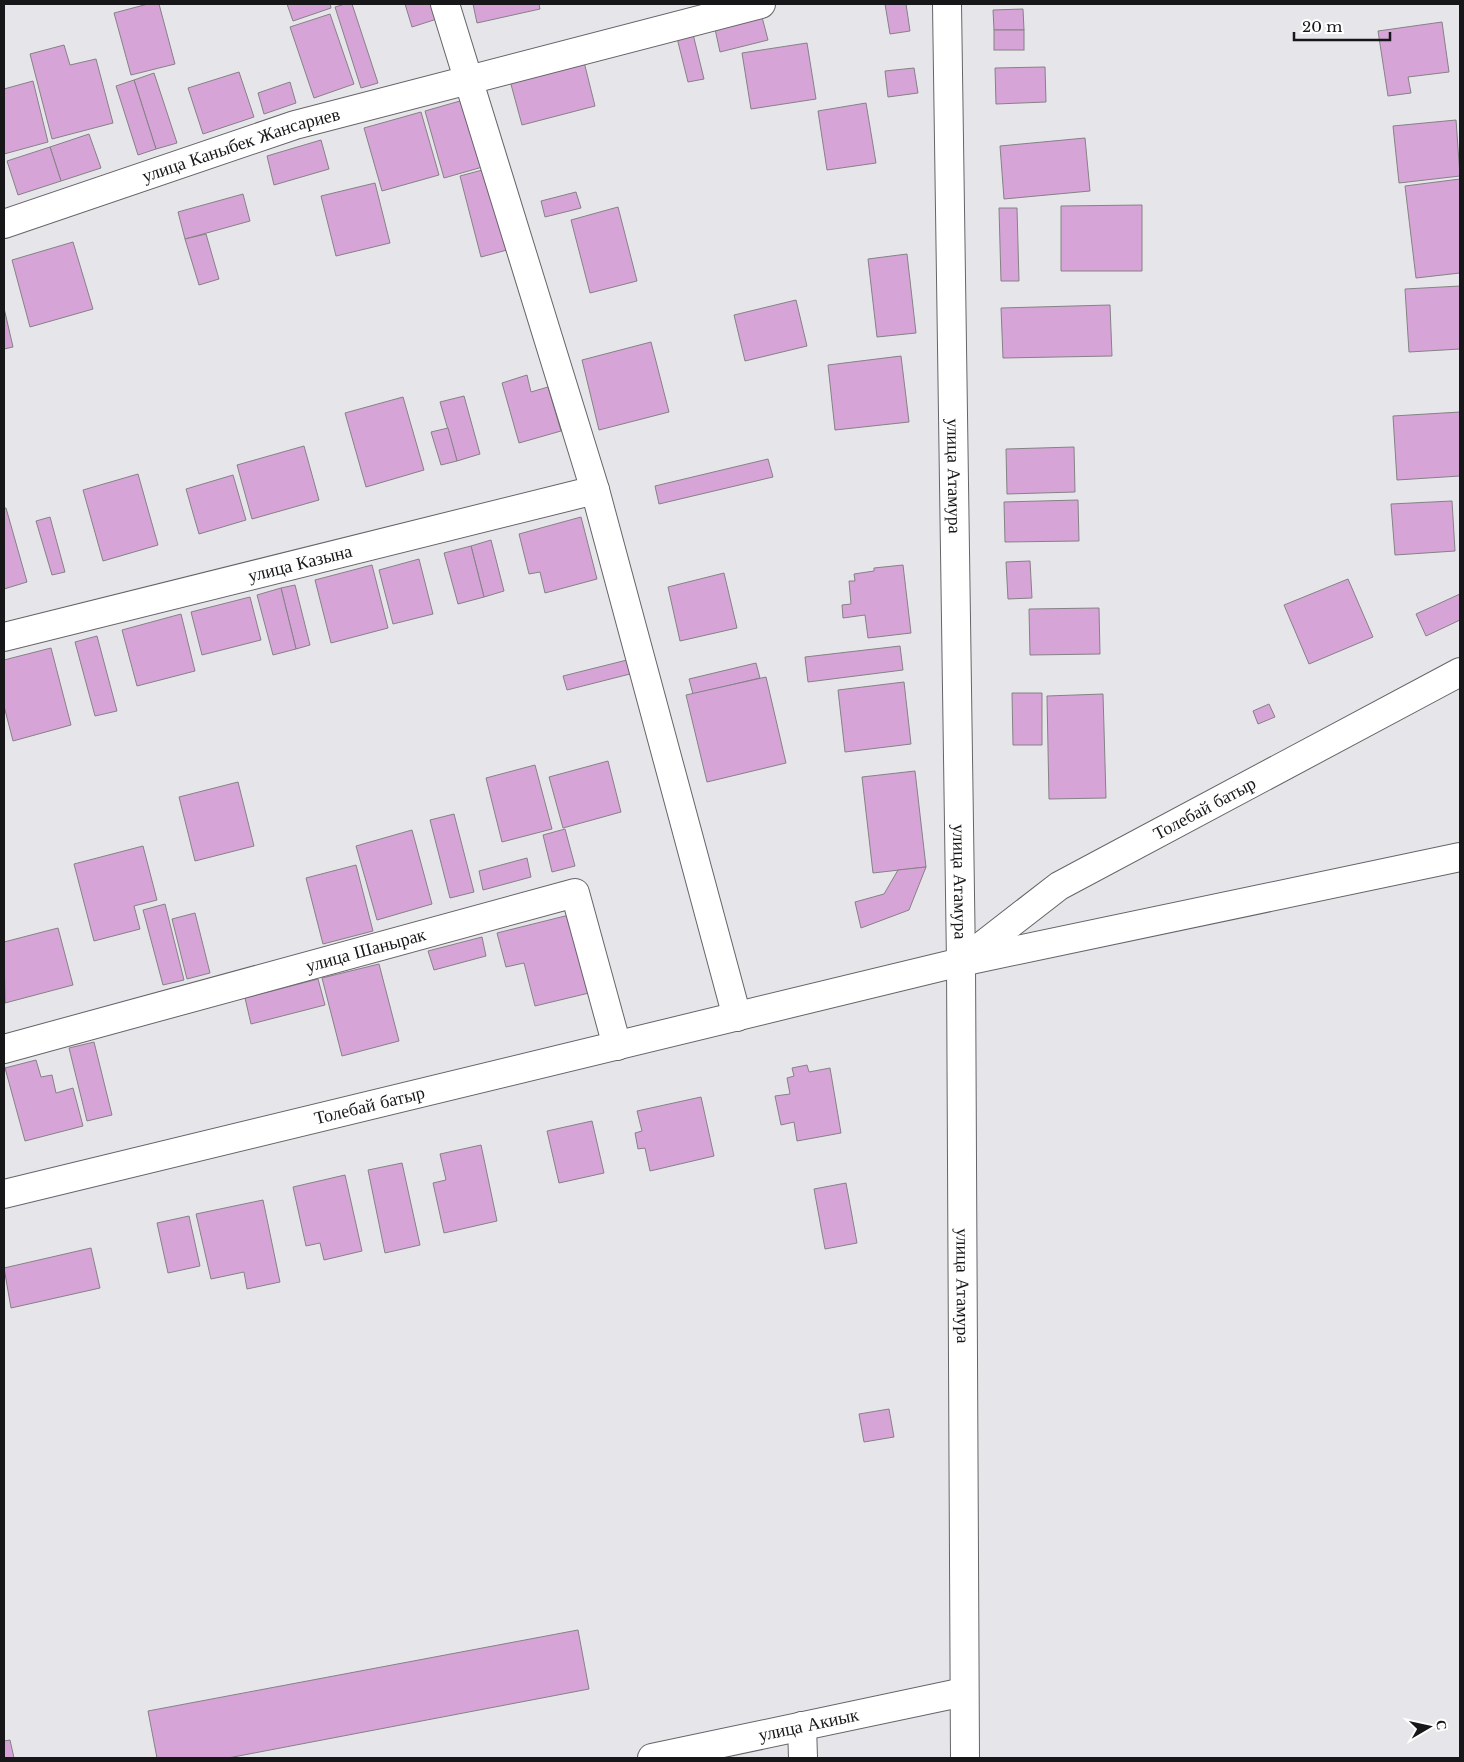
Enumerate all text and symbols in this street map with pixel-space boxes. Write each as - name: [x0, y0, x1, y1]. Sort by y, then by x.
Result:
- scale bar: [1294, 10, 1390, 42]
- text: 20 m: [1302, 17, 1342, 36]
- street label: улица Каныбек Жансариев: [139, 103, 342, 187]
- street label: улица Атамура: [942, 418, 966, 534]
- street label: улица Казына: [246, 540, 354, 587]
- street label: Толебай батыр: [1150, 772, 1260, 845]
- street label: улица Атамура: [948, 824, 972, 940]
- street label: улица Шанырак: [303, 923, 428, 977]
- street label: Толебай батыр: [312, 1081, 427, 1129]
- street label: улица Атамура: [951, 1228, 974, 1344]
- north arrow: [1404, 1702, 1454, 1752]
- street label: улица Акиык: [756, 1704, 861, 1746]
- text: С: [1432, 1719, 1452, 1731]

